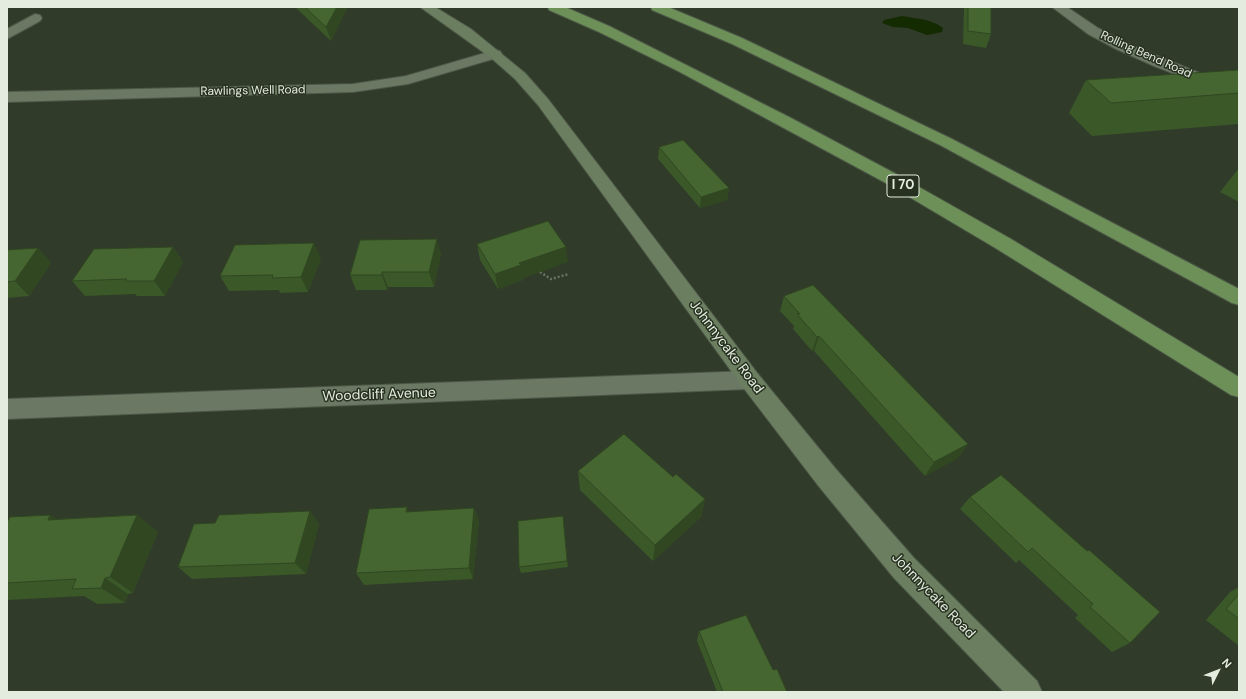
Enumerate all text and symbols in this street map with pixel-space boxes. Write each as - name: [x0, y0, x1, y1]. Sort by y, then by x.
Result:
- street label: Rolling Bend Road: [1098, 28, 1194, 82]
- street label: Rawlings Well Road: [200, 83, 306, 99]
- road number: I 70: [887, 175, 919, 197]
- street label: Johnnycake Road: [685, 297, 767, 397]
- street label: Woodcliff Avenue: [322, 385, 436, 405]
- street label: Johnnycake Road: [888, 550, 978, 642]
- north arrow: [1198, 651, 1238, 691]
- text: N: [1219, 655, 1235, 671]

